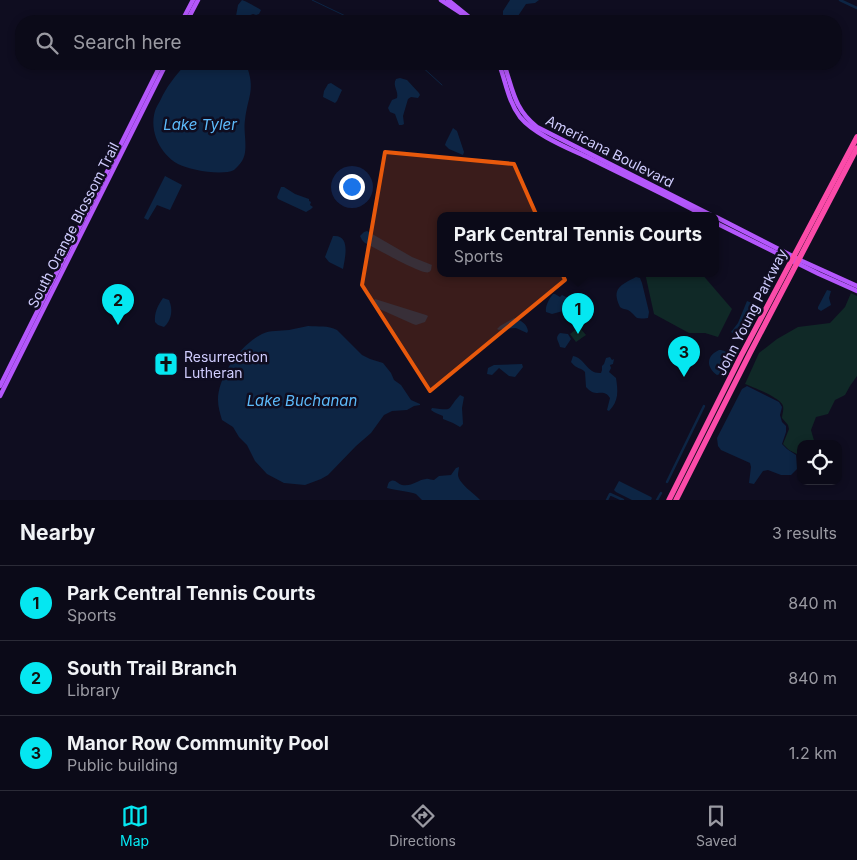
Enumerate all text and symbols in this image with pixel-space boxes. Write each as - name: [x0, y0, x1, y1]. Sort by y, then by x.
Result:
- search box: [15, 15, 842, 70]
- icon: search: [33, 29, 61, 57]
- text: Search here: [73, 31, 182, 54]
- street label: Americana Boulevard: [543, 111, 677, 191]
- water label: Lake Tyler: [163, 115, 237, 134]
- street label: South Orange Blossom Trail: [24, 139, 122, 311]
- your location: [339, 174, 365, 200]
- popup: [437, 212, 719, 277]
- text: Park Central Tennis Courts: [454, 223, 702, 246]
- text: Sports: [454, 246, 503, 266]
- street label: John Young Parkway: [712, 246, 790, 378]
- pin: 2: [102, 284, 134, 325]
- pin: 1: [562, 293, 594, 334]
- pin: 3: [668, 336, 700, 377]
- place label: Resurrection Lutheran: [184, 348, 268, 381]
- church icon: Resurrection Lutheran: [153, 351, 179, 377]
- water label: Lake Buchanan: [247, 391, 357, 410]
- map controls: [797, 440, 842, 485]
- button: locate: [797, 440, 842, 485]
- text: Nearby: [20, 520, 95, 545]
- text: 3 results: [772, 523, 837, 543]
- text: Park Central Tennis Courts: [67, 582, 316, 605]
- text: 1: [33, 593, 39, 613]
- text: 840 m: [788, 593, 837, 613]
- text: Sports: [67, 605, 116, 625]
- text: South Trail Branch: [67, 657, 237, 680]
- text: 2: [31, 668, 41, 688]
- text: 840 m: [788, 668, 837, 688]
- text: Library: [67, 680, 120, 700]
- text: Manor Row Community Pool: [67, 732, 329, 755]
- text: 3: [31, 743, 41, 763]
- text: 1.2 km: [789, 743, 837, 763]
- text: Public building: [67, 755, 178, 775]
- tab: Map: [120, 802, 149, 849]
- tab: Directions: [389, 802, 456, 849]
- tab: Saved: [696, 802, 737, 849]

